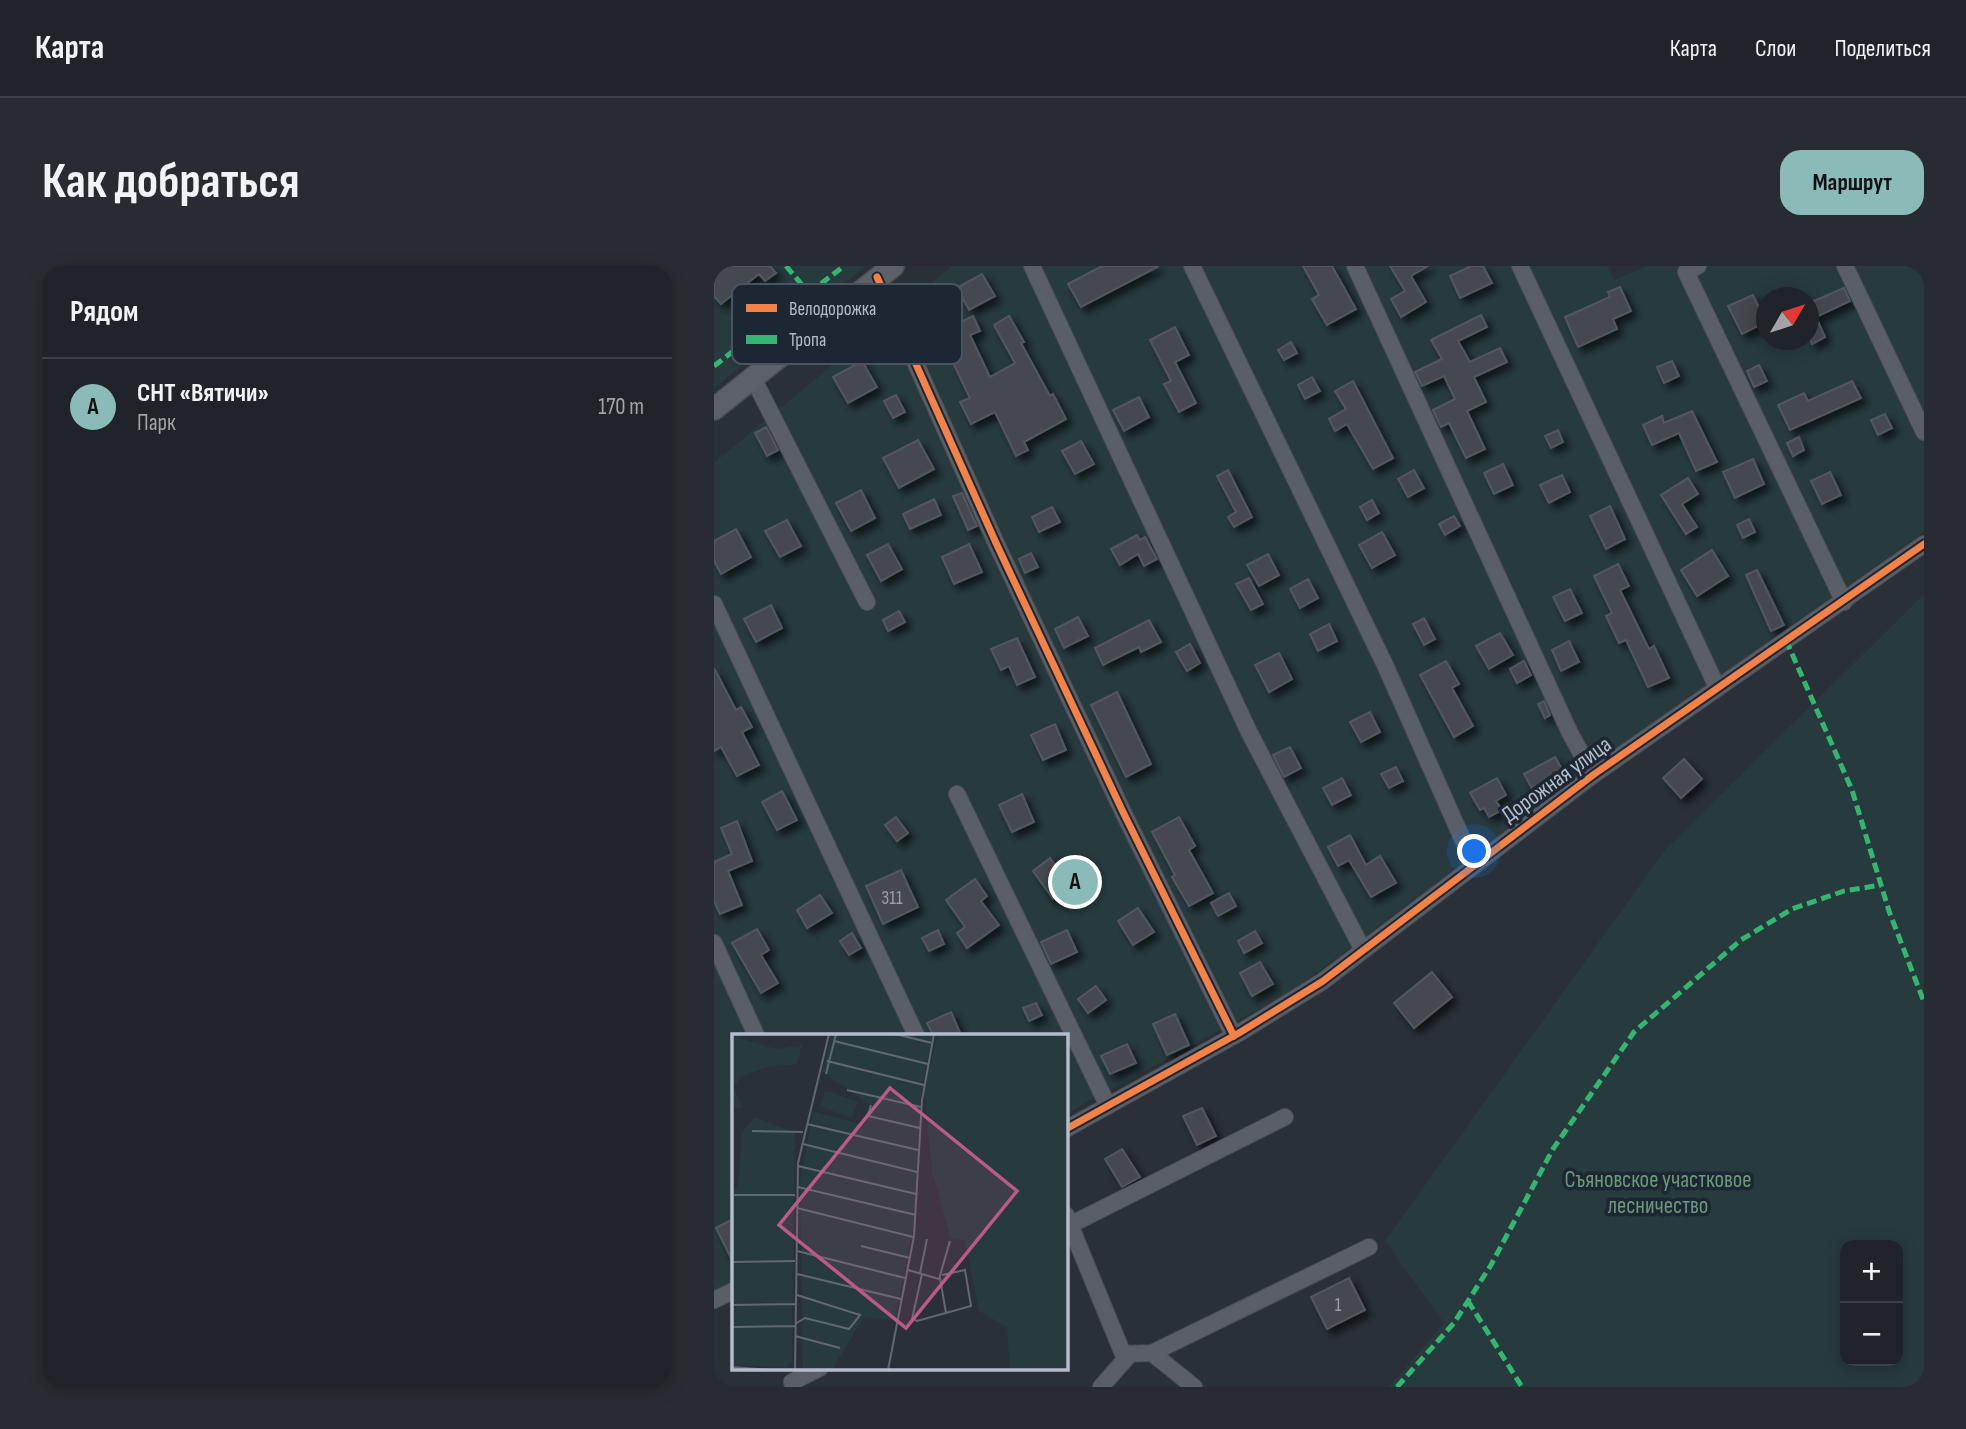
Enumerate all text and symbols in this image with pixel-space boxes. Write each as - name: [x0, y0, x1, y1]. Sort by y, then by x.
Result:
- text: Карта: [35, 28, 104, 68]
- text: Карта: [1670, 34, 1717, 63]
- text: Слои: [1755, 34, 1796, 63]
- text: Поделиться: [1834, 34, 1931, 63]
- button: Маршрут: [1780, 150, 1924, 215]
- text: Как добраться: [42, 153, 300, 212]
- legend: [732, 284, 962, 364]
- north arrow: [1756, 287, 1819, 350]
- text: Рядом: [70, 294, 138, 330]
- text: Велодорожка: [789, 298, 876, 321]
- text: Тропа: [789, 329, 826, 352]
- text: СНТ «Вятичи»: [137, 378, 269, 409]
- text: A: [88, 393, 98, 421]
- text: 170 m: [598, 393, 644, 421]
- text: Парк: [137, 409, 176, 437]
- street label: Дорожная улица: [1496, 731, 1617, 829]
- your location: [1457, 834, 1491, 868]
- pin: A: [1052, 856, 1098, 908]
- house number: 311: [881, 887, 903, 910]
- inset map: [732, 1034, 1068, 1370]
- park label: Съяновское участковое лесничество: [1565, 1166, 1751, 1220]
- map controls: [1840, 1240, 1903, 1366]
- button: +: [1840, 1240, 1903, 1303]
- house number: 1: [1335, 1294, 1342, 1317]
- button: −: [1840, 1303, 1903, 1366]

